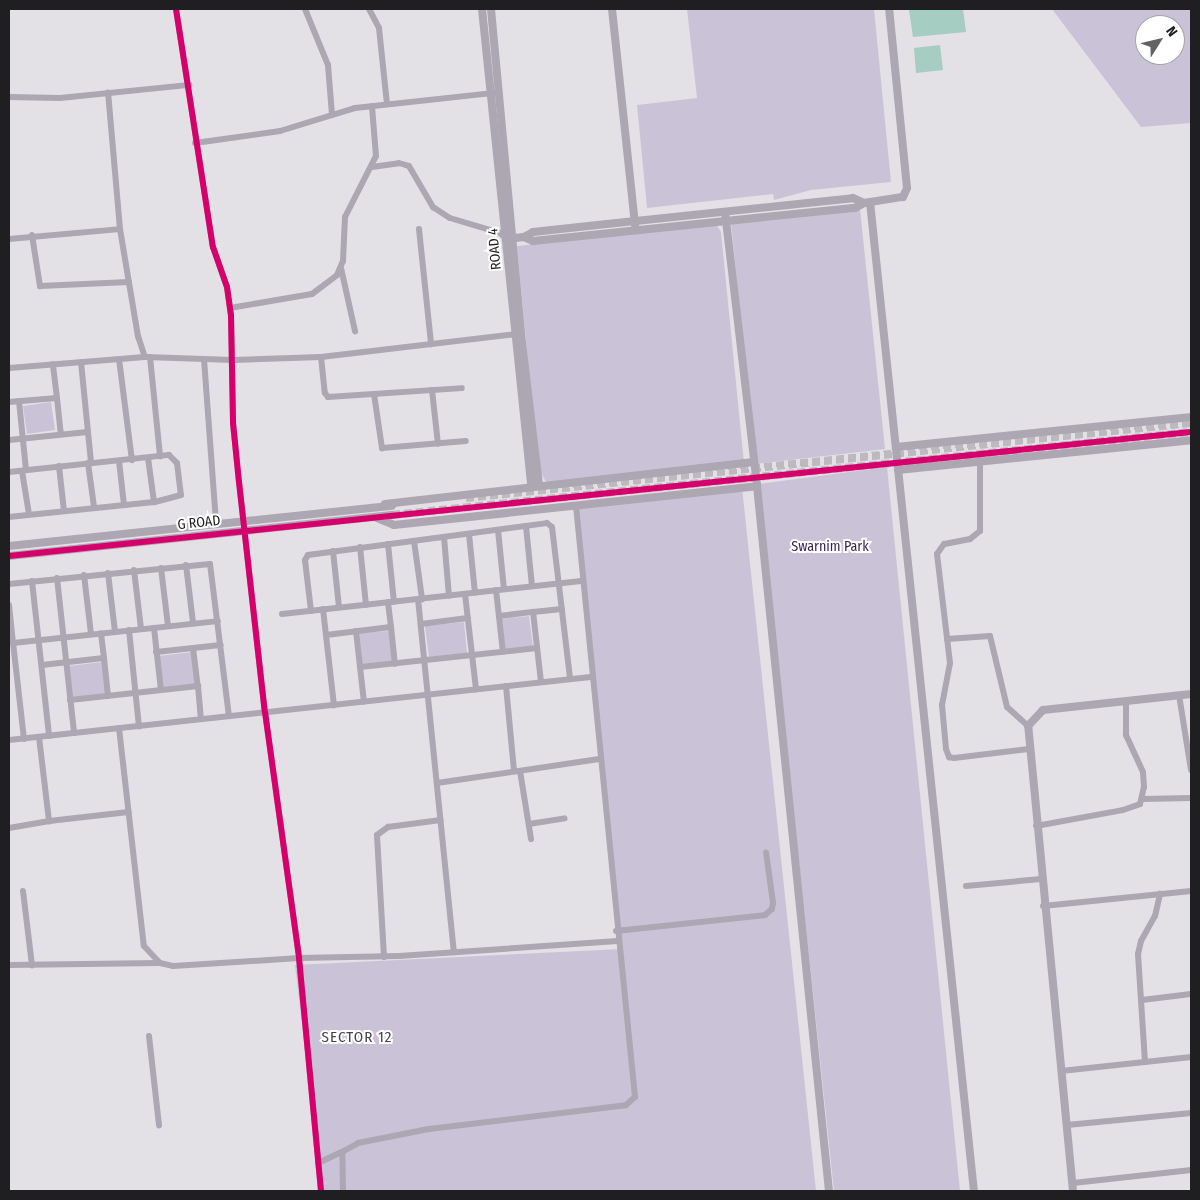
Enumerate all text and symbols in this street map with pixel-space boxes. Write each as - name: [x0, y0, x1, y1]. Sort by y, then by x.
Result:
- north arrow: [1135, 15, 1185, 65]
- text: N: [1162, 23, 1181, 40]
- street label: ROAD 4: [485, 227, 505, 271]
- street label: G ROAD: [177, 512, 221, 534]
- park label: Swarnim Park: [791, 539, 869, 555]
- district label: SECTOR 12: [320, 1029, 394, 1047]

